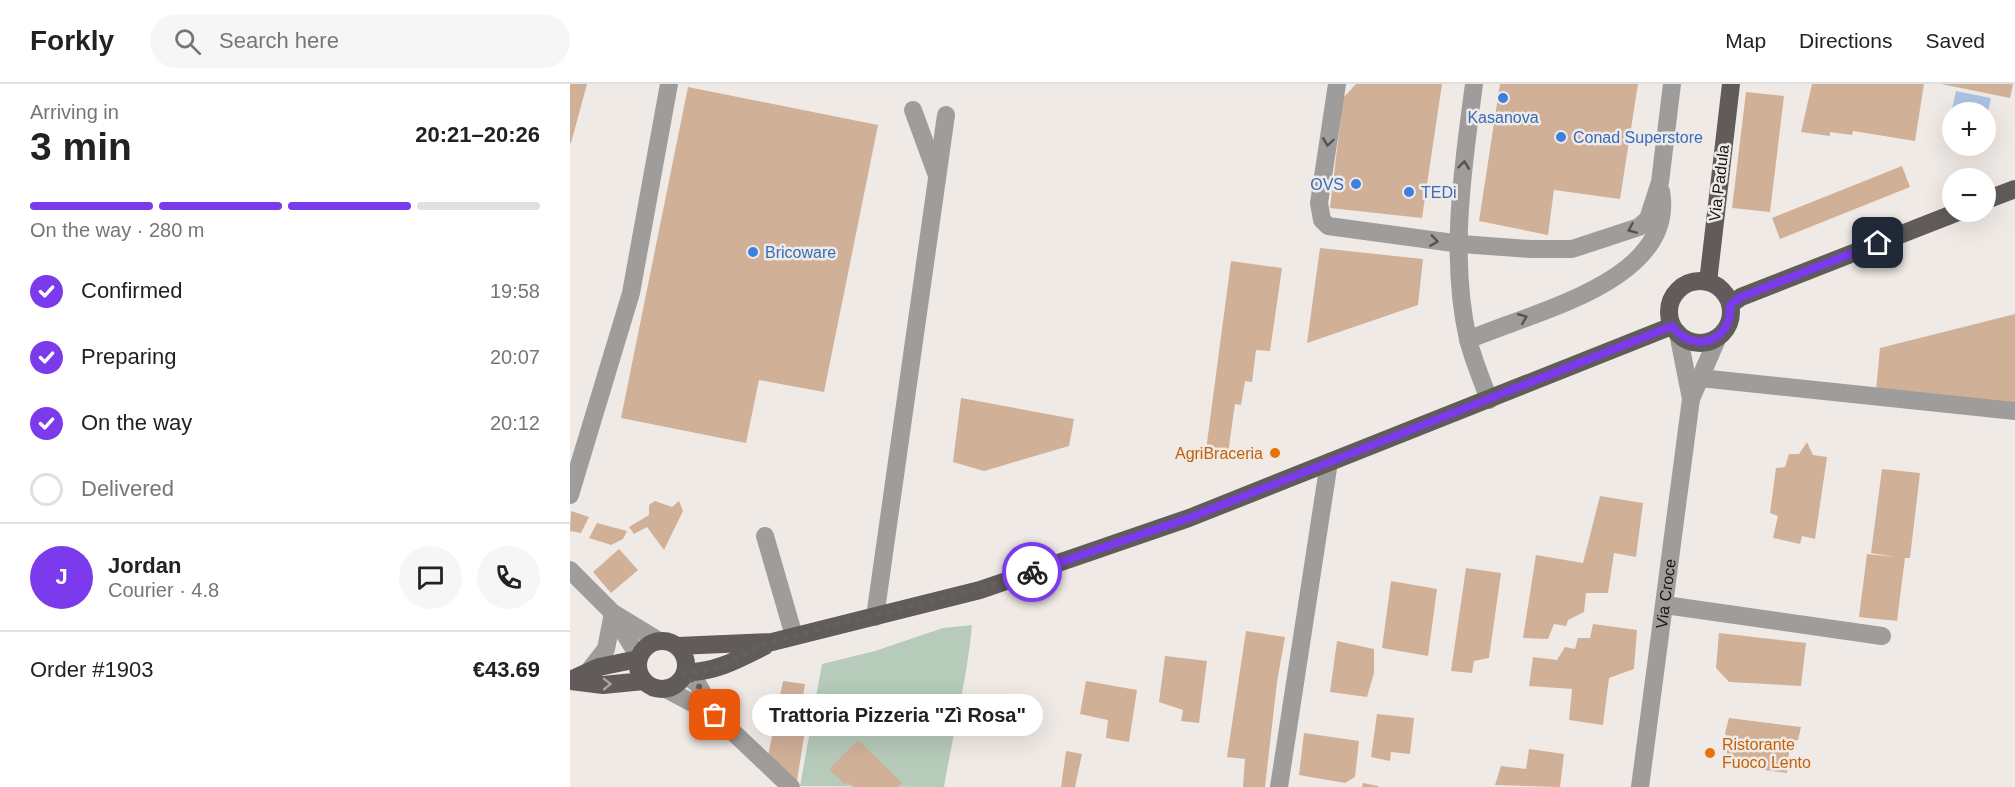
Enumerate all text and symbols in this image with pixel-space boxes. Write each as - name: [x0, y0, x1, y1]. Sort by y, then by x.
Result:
- search box: [150, 14, 570, 68]
- text: Forkly: [30, 25, 114, 56]
- icon: search: [171, 25, 204, 58]
- text: Search here: [219, 28, 339, 53]
- text: Map: [1725, 29, 1766, 52]
- text: Directions: [1799, 29, 1892, 52]
- text: Saved: [1925, 29, 1985, 52]
- marker: Kasanova: [1496, 91, 1510, 105]
- text: Arriving in: [30, 101, 119, 123]
- map controls: [1942, 102, 1996, 222]
- button: +: [1942, 102, 1996, 156]
- place label: Kasanova: [1467, 109, 1539, 126]
- text: 20:21–20:26: [415, 122, 540, 147]
- text: 3 min: [30, 125, 132, 168]
- place label: Conad Superstore: [1573, 129, 1703, 146]
- marker: Conad Superstore: [1554, 130, 1568, 144]
- one-way arrow: [1322, 137, 1334, 146]
- street label: Via Padula: [1706, 144, 1732, 222]
- one-way arrow: [1457, 161, 1469, 170]
- button: −: [1942, 168, 1996, 222]
- place label: OVS: [1310, 176, 1344, 193]
- marker: OVS: [1349, 177, 1363, 191]
- place label: TEDi: [1421, 184, 1457, 201]
- marker: TEDi: [1402, 185, 1416, 199]
- pin: [1852, 217, 1903, 268]
- text: On the way · 280 m: [30, 219, 205, 241]
- one-way arrow: [1627, 222, 1638, 234]
- icon: home: [1861, 226, 1894, 259]
- one-way arrow: [1430, 234, 1439, 246]
- place label: Bricoware: [765, 244, 836, 261]
- marker: Bricoware: [746, 245, 760, 259]
- icon: check: [30, 275, 63, 308]
- text: Confirmed: [81, 278, 182, 303]
- text: 19:58: [490, 280, 540, 302]
- one-way arrow: [1516, 313, 1527, 325]
- icon: check: [30, 341, 63, 374]
- text: Preparing: [81, 344, 176, 369]
- text: 20:07: [490, 346, 540, 368]
- icon: check: [30, 407, 63, 440]
- text: On the way: [81, 410, 192, 435]
- text: 20:12: [490, 412, 540, 434]
- place label: AgriBraceria: [1175, 445, 1263, 462]
- marker: AgriBraceria: [1268, 446, 1282, 460]
- text: Delivered: [81, 476, 174, 501]
- courier: [1002, 542, 1062, 602]
- button: chat: [399, 546, 462, 609]
- button: phone: [477, 546, 540, 609]
- text: Jordan: [108, 553, 181, 578]
- icon: bike: [1016, 556, 1049, 589]
- street label: Via Croce: [1652, 558, 1678, 629]
- text: J: [55, 564, 68, 589]
- text: Courier · 4.8: [108, 579, 219, 601]
- text: Order #1903: [30, 657, 154, 682]
- text: €43.69: [473, 657, 540, 682]
- one-way arrow: [603, 678, 612, 690]
- pin: [689, 689, 740, 740]
- callout: Trattoria Pizzeria "Zì Rosa": [751, 694, 1042, 736]
- icon: bag: [698, 698, 731, 731]
- text: Trattoria Pizzeria "Zì Rosa": [769, 704, 1026, 726]
- place label: Ristorante Fuoco Lento: [1722, 736, 1811, 771]
- marker: Ristorante Fuoco Lento: [1703, 746, 1717, 760]

